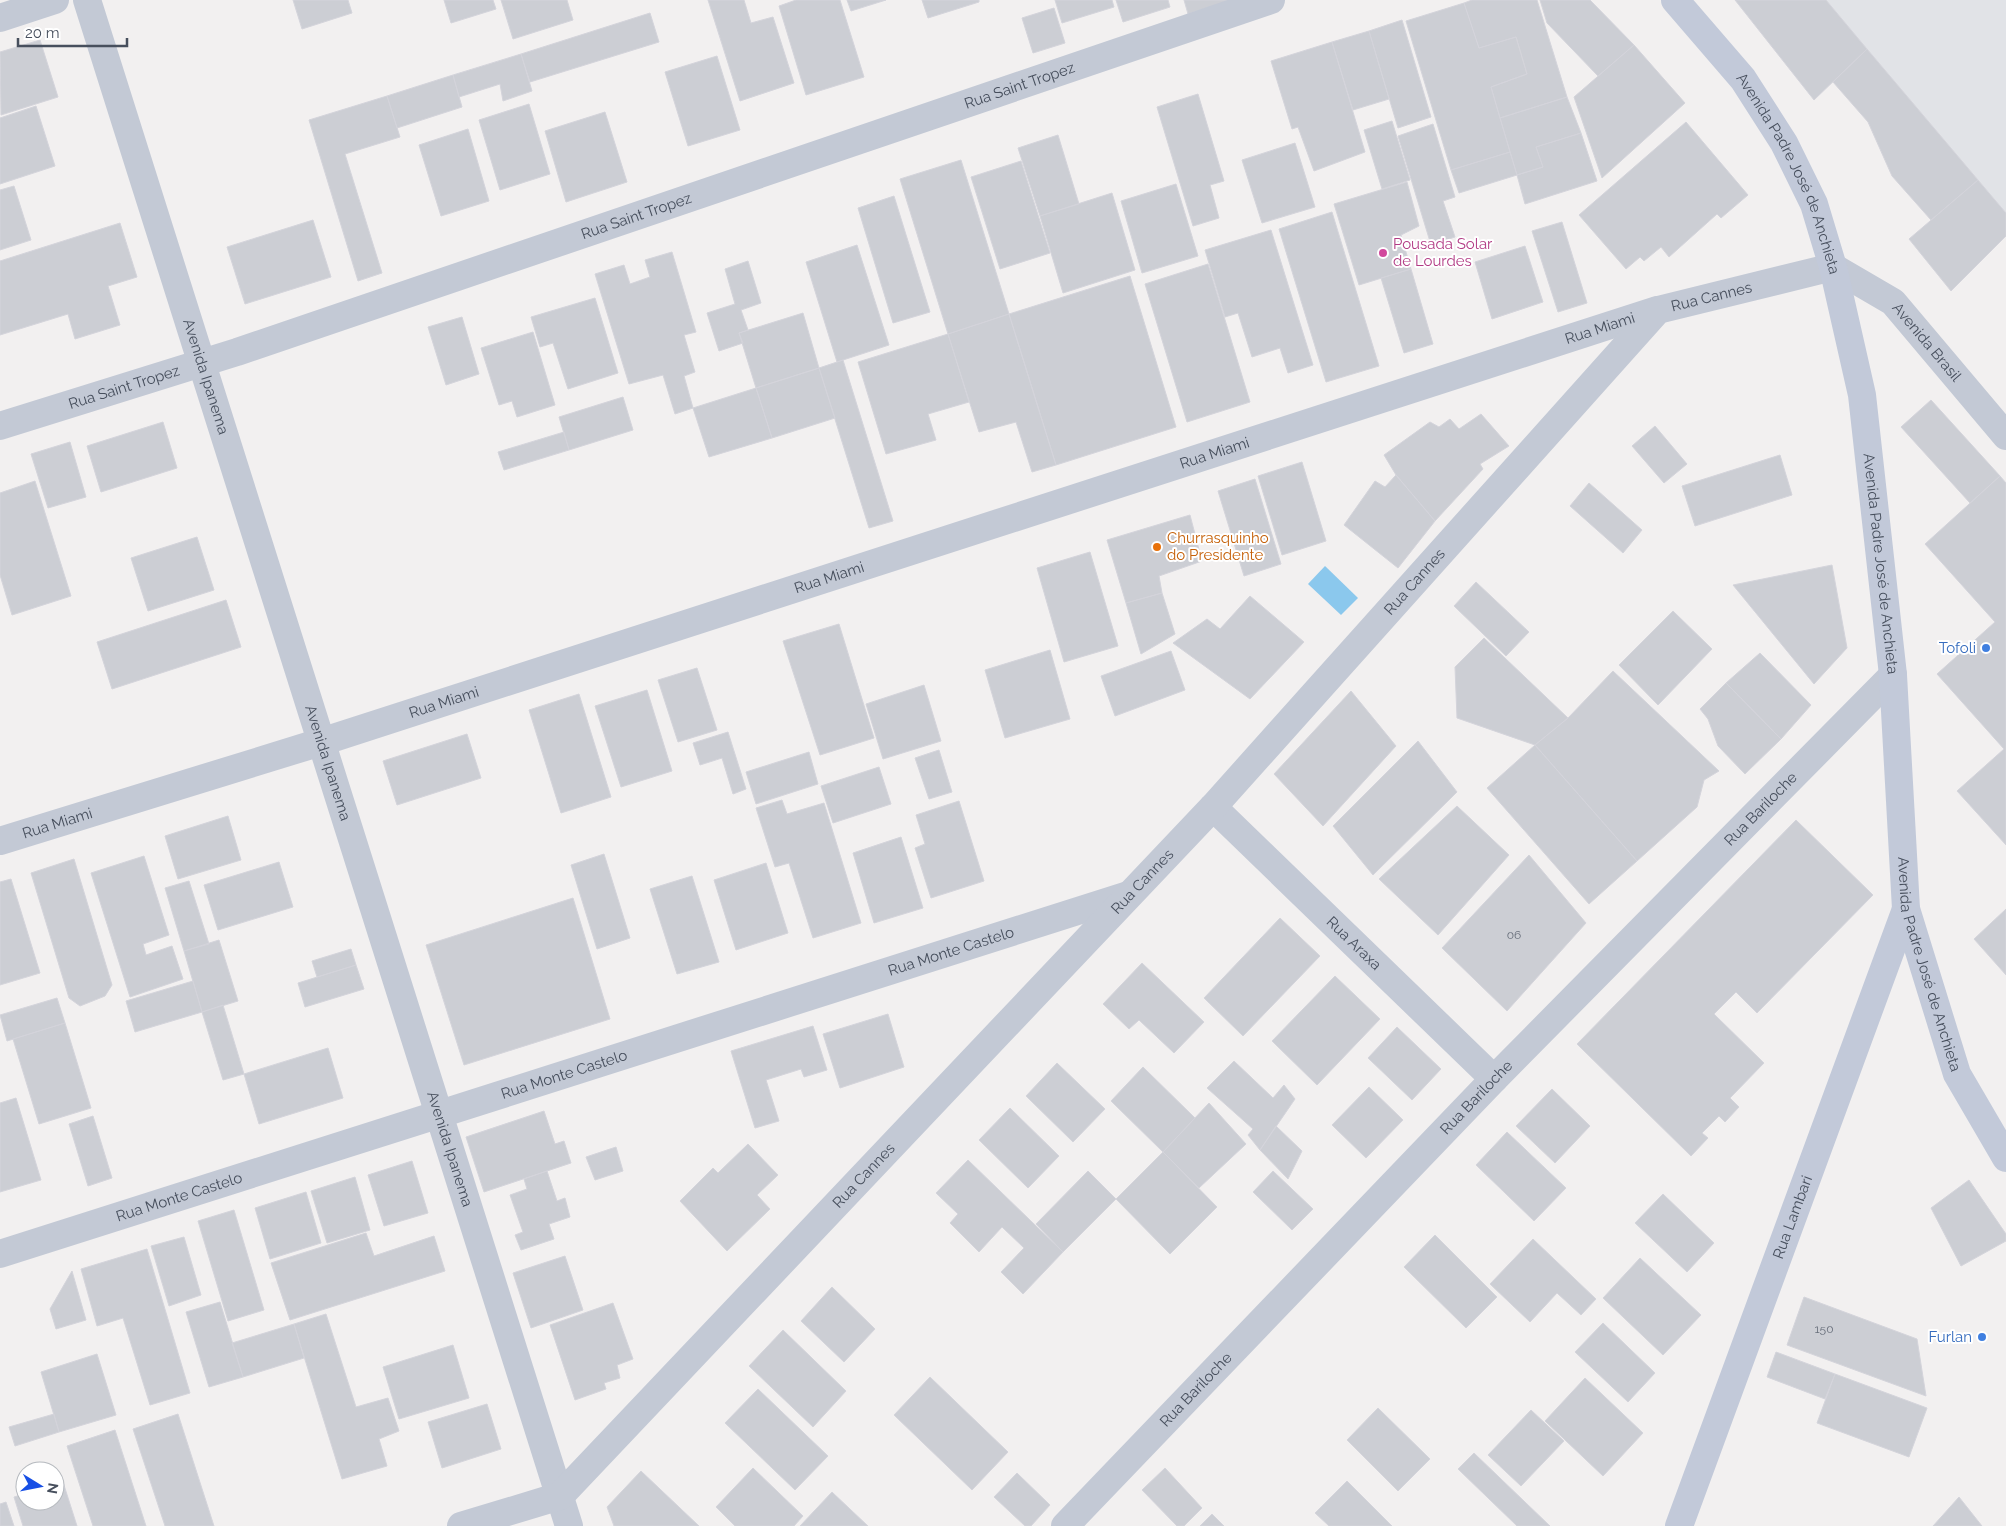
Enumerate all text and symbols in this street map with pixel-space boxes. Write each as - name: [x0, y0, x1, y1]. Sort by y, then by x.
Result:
- scale bar: [18, 15, 126, 47]
- text: 20 m: [25, 24, 60, 42]
- street label: Rua Saint Tropez: [962, 58, 1077, 113]
- street label: Avenida Padre José de Anchieta: [1733, 69, 1843, 276]
- street label: Rua Saint Tropez: [579, 189, 694, 243]
- place label: Pousada Solar de Lourdes: [1393, 235, 1493, 270]
- marker: Pousada Solar de Lourdes: [1377, 247, 1389, 259]
- street label: Rua Cannes: [1669, 278, 1754, 315]
- street label: Avenida Brasil: [1888, 299, 1966, 386]
- street label: Rua Miami: [1563, 309, 1637, 348]
- street label: Avenida Ipanema: [179, 317, 233, 437]
- street label: Rua Saint Tropez: [66, 361, 182, 413]
- street label: Rua Miami: [1177, 433, 1252, 473]
- street label: Avenida Padre José de Anchieta: [1860, 452, 1902, 675]
- place label: Churrasquinho do Presidente: [1167, 529, 1269, 564]
- marker: Churrasquinho do Presidente: [1151, 541, 1163, 553]
- street label: Rua Cannes: [1380, 545, 1449, 619]
- street label: Rua Miami: [792, 558, 866, 597]
- place label: Tofoli: [1939, 639, 1976, 657]
- marker: Tofoli: [1980, 642, 1992, 654]
- street label: Rua Miami: [407, 683, 481, 722]
- street label: Avenida Ipanema: [301, 703, 355, 823]
- street label: Rua Bariloche: [1720, 768, 1801, 850]
- street label: Rua Miami: [20, 804, 95, 843]
- street label: Rua Cannes: [1107, 845, 1177, 918]
- street label: Avenida Padre José de Anchieta: [1894, 856, 1965, 1074]
- street label: Rua Araxa: [1323, 913, 1385, 974]
- street label: Rua Monte Castelo: [886, 923, 1016, 980]
- house number: 06: [1507, 928, 1521, 942]
- street label: Rua Monte Castelo: [499, 1046, 629, 1103]
- street label: Rua Bariloche: [1437, 1057, 1516, 1138]
- street label: Avenida Ipanema: [423, 1089, 477, 1209]
- street label: Rua Cannes: [829, 1139, 899, 1212]
- street label: Rua Monte Castelo: [114, 1168, 244, 1225]
- street label: Rua Lambari: [1769, 1173, 1816, 1261]
- house number: 150: [1814, 1322, 1834, 1336]
- place label: Furlan: [1928, 1328, 1972, 1346]
- marker: Furlan: [1976, 1331, 1988, 1343]
- street label: Rua Bariloche: [1156, 1349, 1236, 1431]
- north arrow: [15, 1461, 65, 1511]
- text: N: [44, 1482, 62, 1495]

